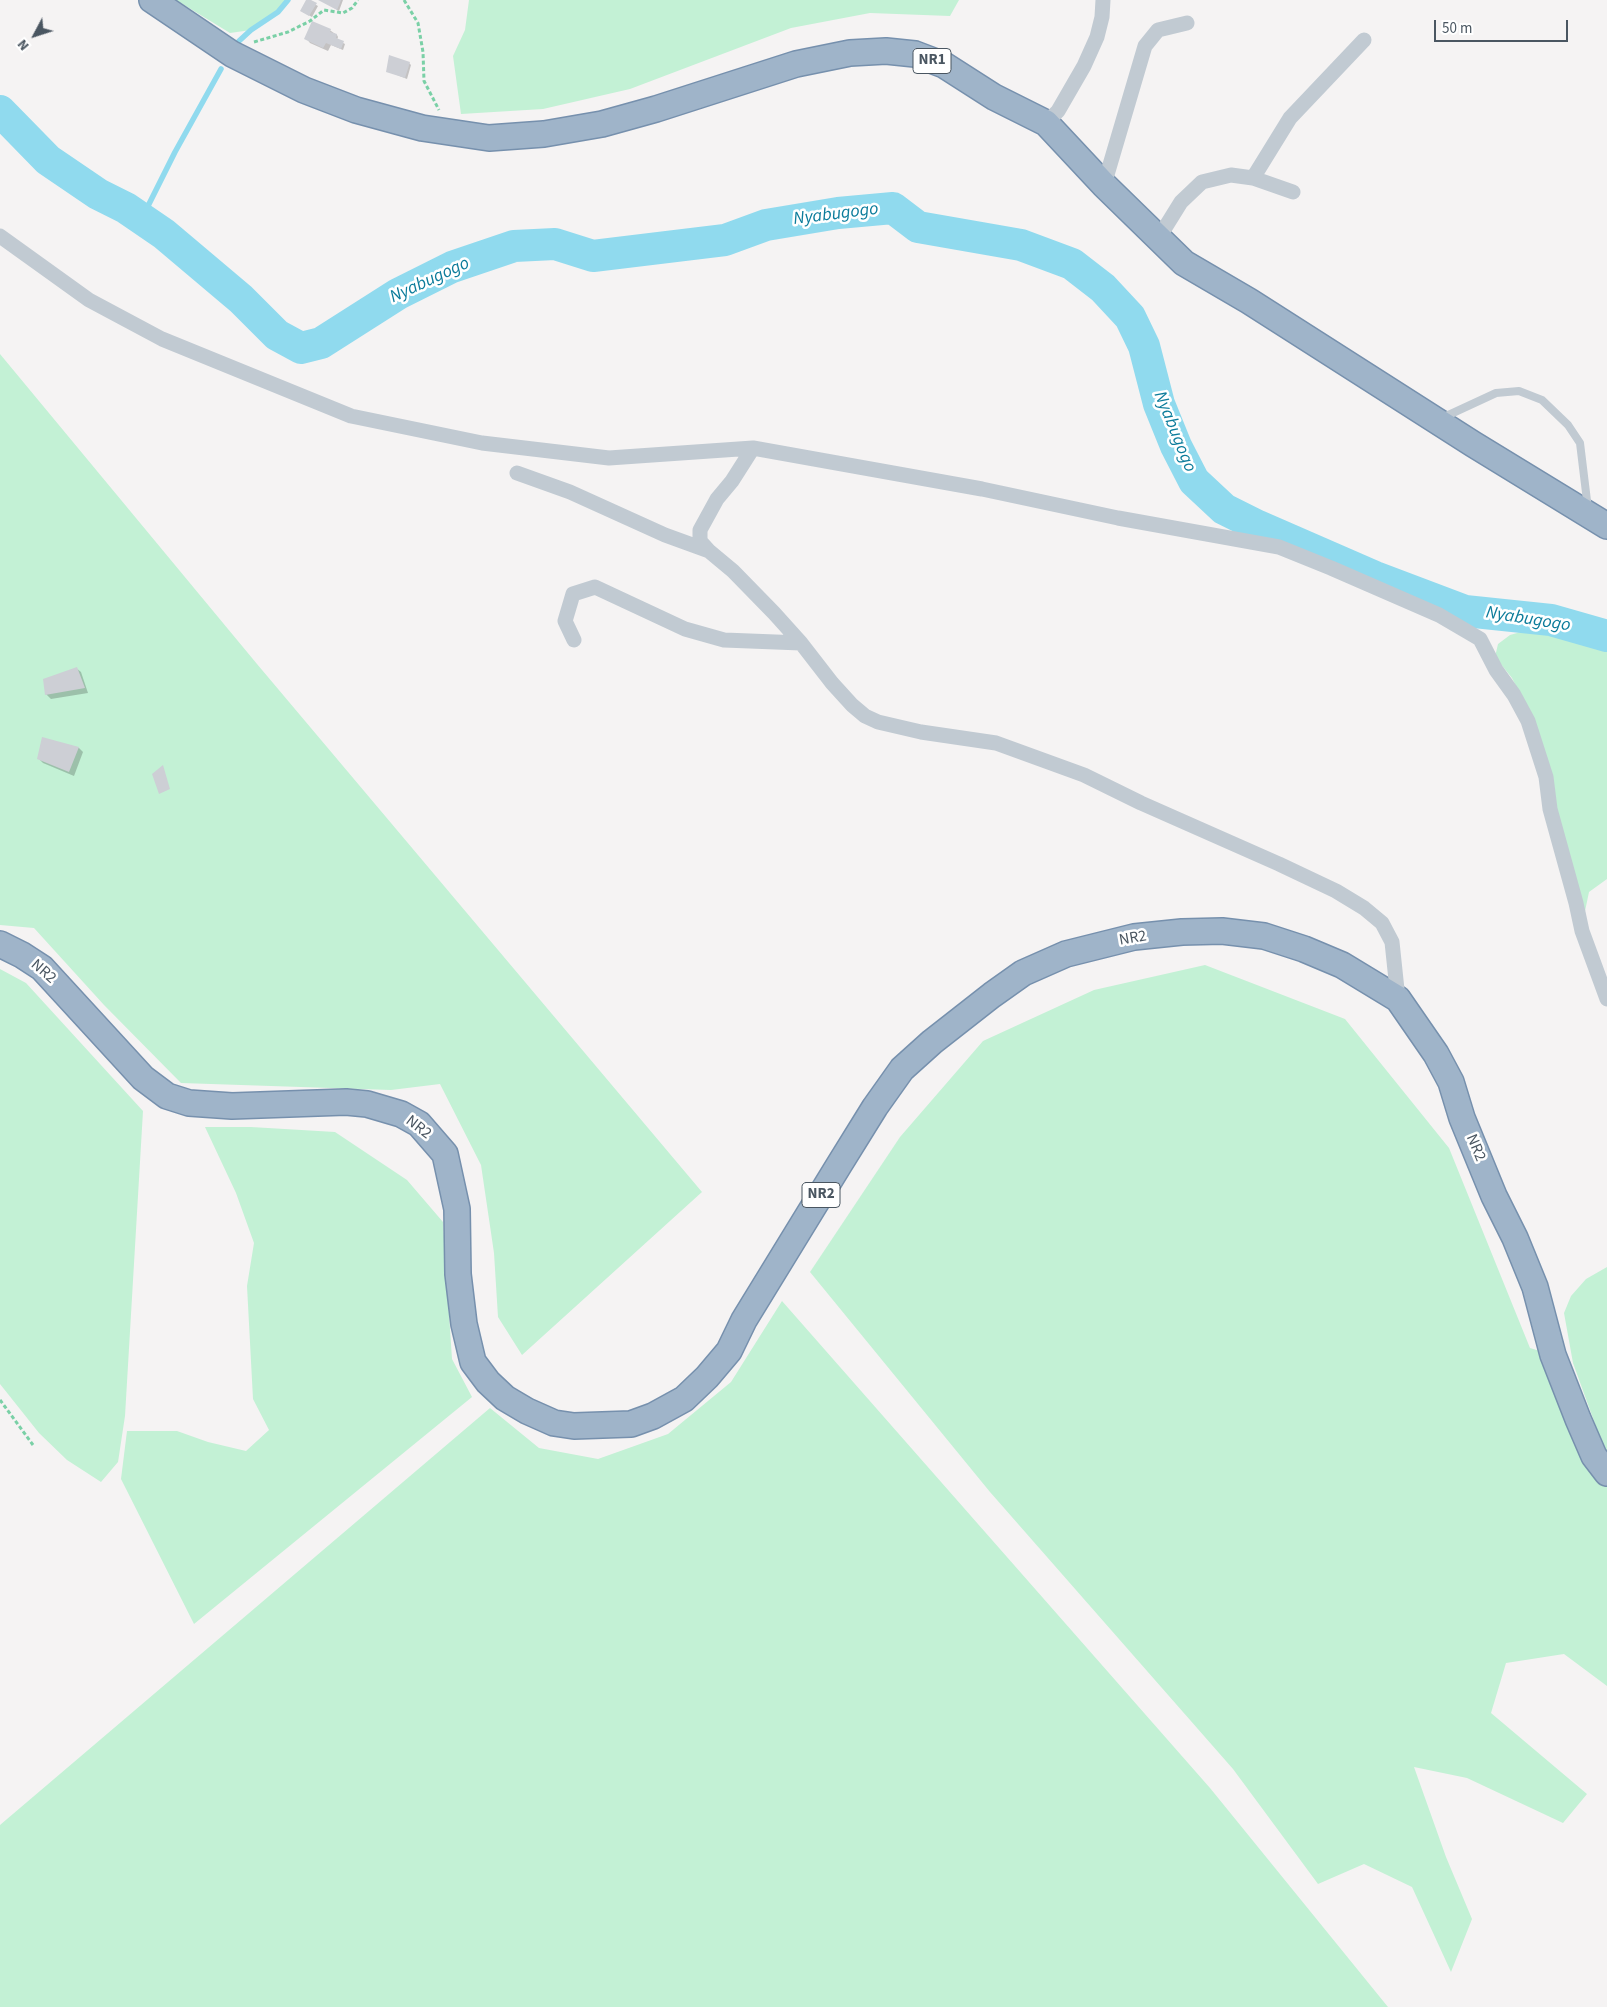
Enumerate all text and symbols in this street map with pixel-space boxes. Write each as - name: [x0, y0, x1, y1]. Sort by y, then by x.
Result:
- north arrow: [10, 10, 60, 60]
- scale bar: [1437, 10, 1571, 42]
- text: 50 m: [1442, 18, 1472, 39]
- text: N: [13, 35, 34, 55]
- road number: NR1: [913, 48, 951, 74]
- water label: Nyabugogo: [792, 199, 880, 231]
- water label: Nyabugogo: [387, 253, 473, 309]
- water label: Nyabugogo: [1148, 388, 1200, 476]
- water label: Nyabugogo: [1484, 603, 1572, 637]
- street label: NR2: [1118, 927, 1148, 951]
- street label: NR2: [26, 956, 60, 988]
- street label: NR2: [401, 1112, 435, 1144]
- street label: NR2: [1461, 1132, 1489, 1164]
- road number: NR2: [802, 1182, 840, 1208]

